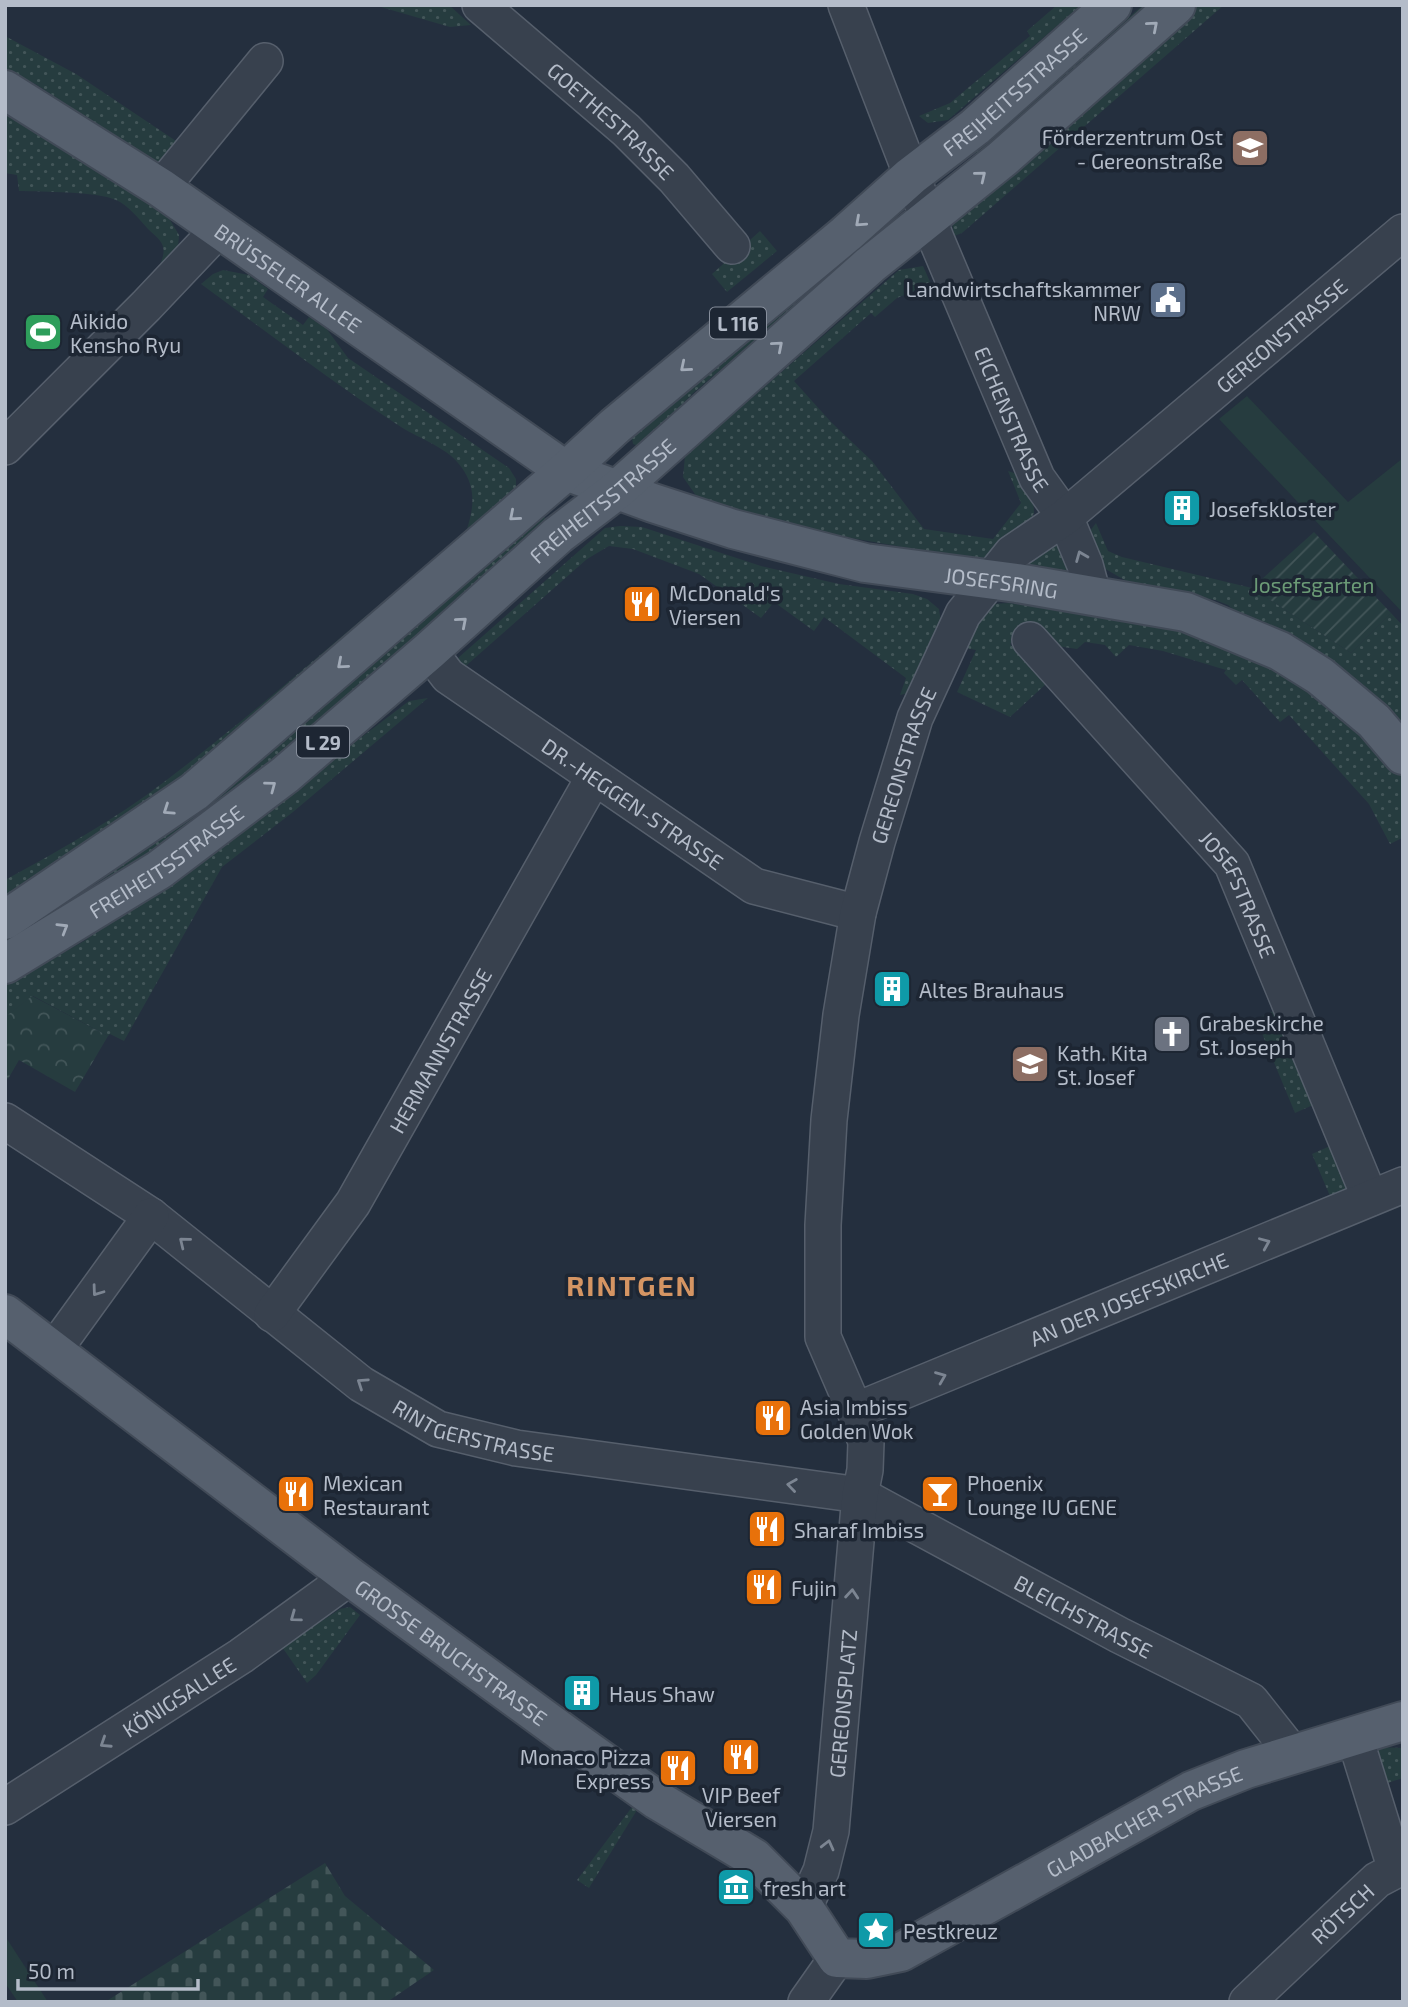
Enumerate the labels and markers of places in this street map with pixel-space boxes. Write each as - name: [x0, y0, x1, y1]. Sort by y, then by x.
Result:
- place label: Förderzentrum Ost - Gereonstraße: [1042, 124, 1223, 173]
- school or university icon: Förderzentrum Ost - Gereonstraße: [1229, 127, 1271, 169]
- place label: Landwirtschaftskammer NRW: [905, 276, 1142, 325]
- public building icon: Landwirtschaftskammer NRW: [1147, 279, 1189, 321]
- place label: Aikido Kensho Ryu: [70, 308, 181, 357]
- sports icon: Aikido Kensho Ryu: [22, 311, 64, 353]
- building icon: Josefskloster: [1161, 487, 1203, 529]
- place label: Josefskloster: [1209, 496, 1336, 521]
- place label: McDonald's Viersen: [669, 580, 781, 629]
- restaurant icon: McDonald's Viersen: [621, 583, 663, 625]
- building icon: Altes Brauhaus: [871, 968, 913, 1010]
- place label: Altes Brauhaus: [919, 977, 1064, 1002]
- place label: Grabeskirche St. Joseph: [1199, 1010, 1324, 1059]
- church icon: Grabeskirche St. Joseph: [1151, 1013, 1193, 1055]
- place label: Kath. Kita St. Josef: [1057, 1040, 1148, 1089]
- school or university icon: Kath. Kita St. Josef: [1009, 1043, 1051, 1085]
- place label: Asia Imbiss Golden Wok: [800, 1394, 914, 1443]
- restaurant icon: Asia Imbiss Golden Wok: [752, 1397, 794, 1439]
- place label: Mexican Restaurant: [323, 1470, 429, 1519]
- place label: Phoenix Lounge IU GENE: [967, 1470, 1117, 1519]
- restaurant icon: Mexican Restaurant: [275, 1473, 317, 1515]
- bar icon: Phoenix Lounge IU GENE: [919, 1473, 961, 1515]
- restaurant icon: Sharaf Imbiss: [746, 1508, 788, 1550]
- place label: Sharaf Imbiss: [794, 1517, 924, 1542]
- restaurant icon: Fujin: [743, 1566, 785, 1608]
- place label: Fujin: [791, 1575, 837, 1601]
- building icon: Haus Shaw: [561, 1672, 603, 1714]
- place label: Haus Shaw: [609, 1681, 715, 1706]
- restaurant icon: VIP Beef Viersen: [720, 1736, 762, 1778]
- place label: Monaco Pizza Express: [520, 1744, 651, 1793]
- restaurant icon: Monaco Pizza Express: [657, 1747, 699, 1789]
- place label: VIP Beef Viersen: [702, 1782, 781, 1831]
- museum icon: fresh art: [715, 1866, 757, 1908]
- place label: fresh art: [763, 1875, 846, 1900]
- place icon: Pestkreuz: [855, 1909, 897, 1951]
- place label: Pestkreuz: [903, 1918, 998, 1943]

